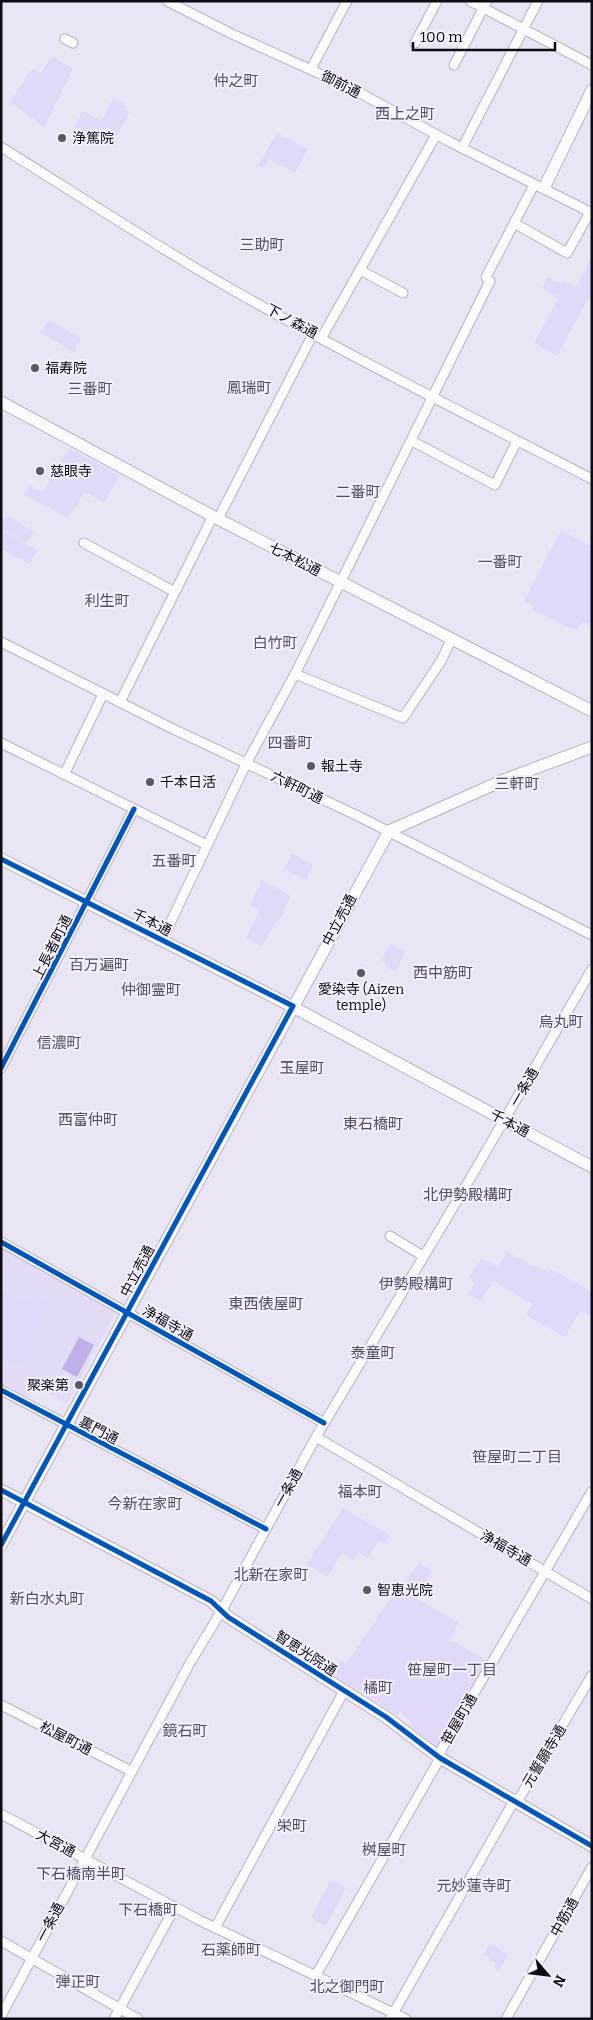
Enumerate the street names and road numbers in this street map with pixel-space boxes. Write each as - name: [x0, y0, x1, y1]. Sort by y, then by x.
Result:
- street label: 御前通: [318, 67, 363, 102]
- street label: 下ノ森通: [263, 301, 320, 342]
- street label: 七本松通: [266, 539, 324, 580]
- street label: 六軒町通: [268, 768, 326, 807]
- street label: 中立売通: [319, 892, 360, 949]
- street label: 千本通: [129, 905, 174, 940]
- street label: 上長者町通: [29, 912, 76, 982]
- street label: 一条通: [507, 1065, 542, 1110]
- street label: 千本通: [487, 1106, 532, 1141]
- street label: 中立売通: [117, 1243, 158, 1300]
- street label: 浄福寺通: [139, 1302, 196, 1345]
- street label: 裏門通: [76, 1413, 121, 1448]
- street label: 一条通: [271, 1466, 306, 1511]
- street label: 浄福寺通: [477, 1527, 534, 1570]
- street label: 智恵光院通: [272, 1627, 340, 1680]
- street label: 笹屋町通: [438, 1691, 481, 1748]
- street label: 松屋町通: [37, 1718, 95, 1759]
- street label: 元誓願寺通: [519, 1722, 570, 1791]
- street label: 大宮通: [33, 1826, 78, 1861]
- street label: 中筋通: [547, 1895, 582, 1940]
- street label: 一条通: [33, 1900, 68, 1945]

